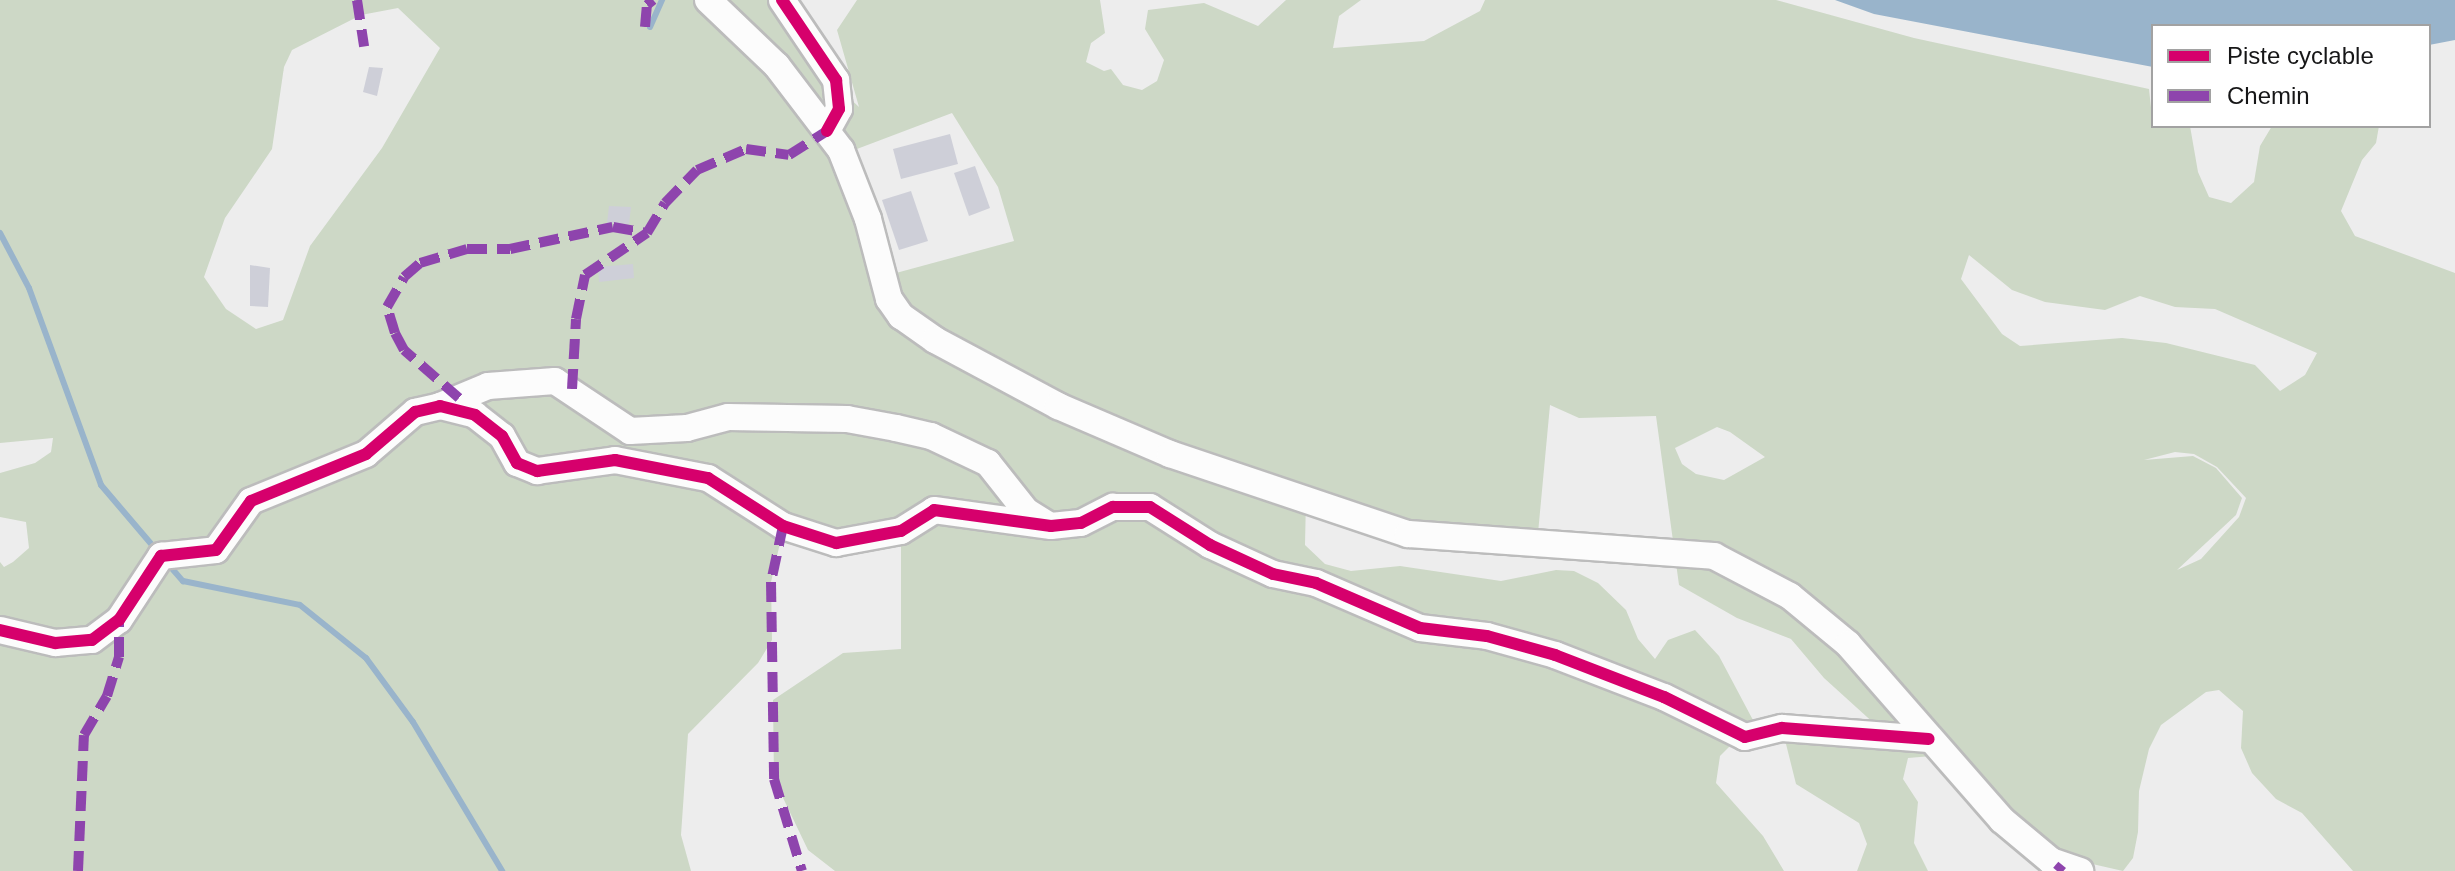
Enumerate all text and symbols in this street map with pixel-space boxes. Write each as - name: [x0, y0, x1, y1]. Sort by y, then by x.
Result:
- legend: [2151, 24, 2431, 128]
- text: Piste cyclable: [2227, 42, 2374, 69]
- text: Chemin: [2227, 82, 2310, 109]

